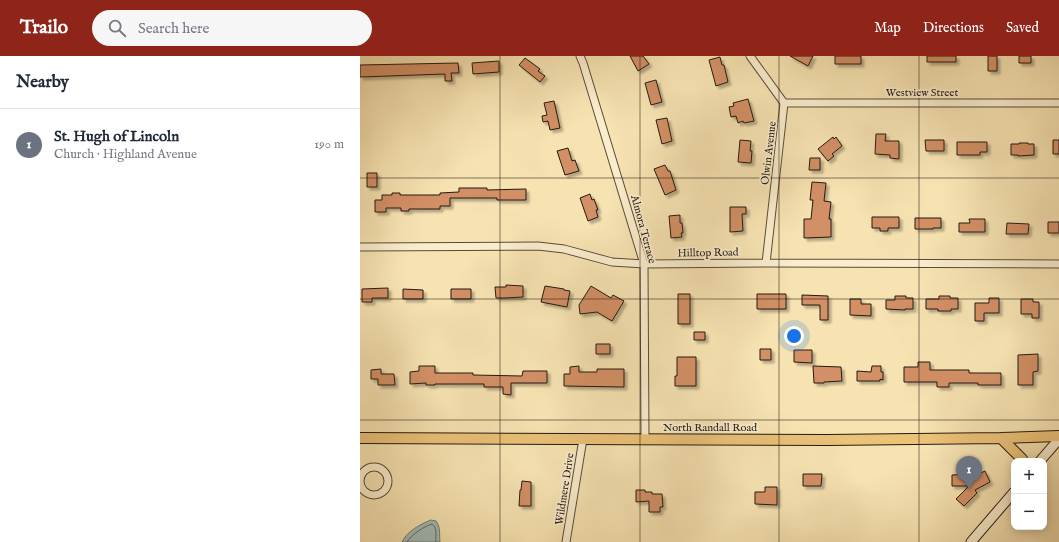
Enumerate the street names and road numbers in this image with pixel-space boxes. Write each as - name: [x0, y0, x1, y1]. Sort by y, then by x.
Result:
- street label: Westview Street: [886, 86, 958, 100]
- street label: Olwin Avenue: [758, 121, 780, 186]
- street label: Almora Terrace: [627, 192, 659, 265]
- street label: Hilltop Road: [677, 245, 739, 261]
- street label: North Randall Road: [663, 421, 757, 435]
- street label: Wildmere Drive: [552, 452, 578, 526]

